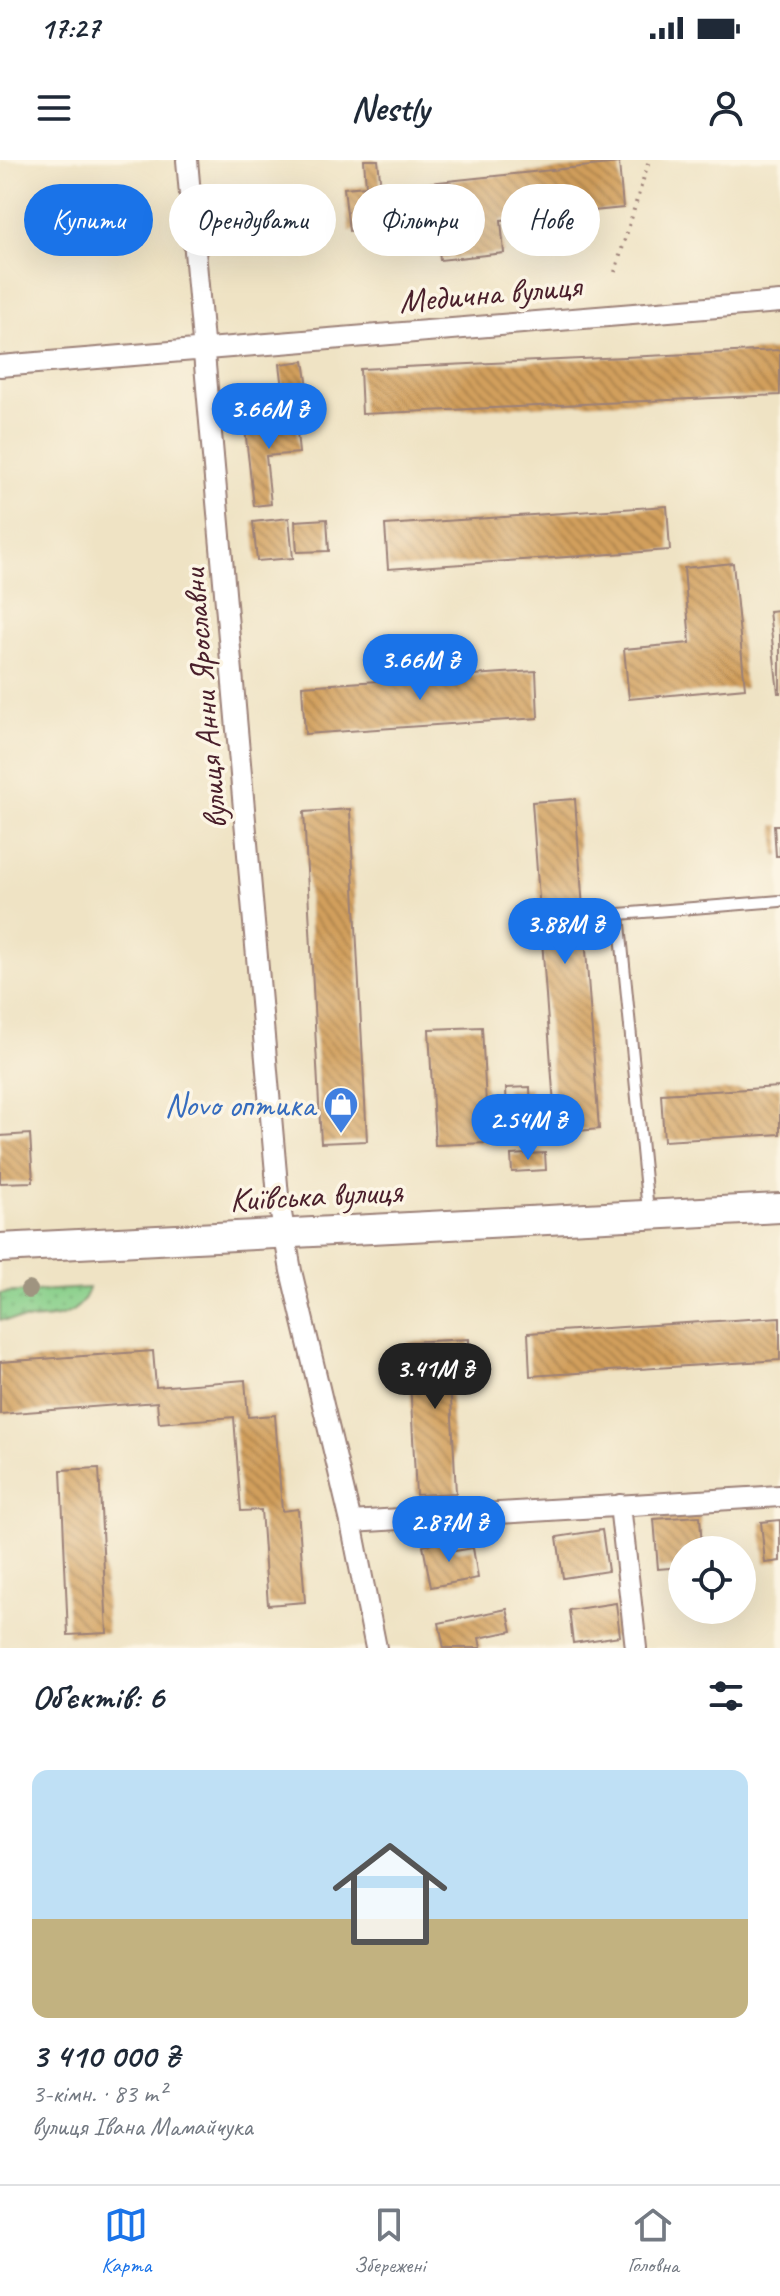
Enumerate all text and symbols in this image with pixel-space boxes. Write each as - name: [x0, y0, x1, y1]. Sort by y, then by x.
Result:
- text: 17:27: [40, 9, 100, 47]
- text: Nestly: [351, 85, 429, 131]
- icon: menu: [32, 86, 76, 130]
- icon: person: [704, 86, 748, 130]
- chip: Купити: [24, 184, 153, 256]
- chip: Орендувати: [169, 184, 336, 256]
- chip: Фільтри: [352, 184, 485, 256]
- chip: Нове: [501, 184, 600, 256]
- street label: Медична вулиця: [397, 263, 585, 322]
- pin: 3.66M ₴: [195, 383, 343, 451]
- text: 3.66M ₴: [230, 392, 308, 425]
- street label: вулиця Анни Ярославни: [171, 565, 237, 831]
- pin: 3.66M ₴: [346, 634, 494, 702]
- text: 3.66M ₴: [381, 643, 459, 676]
- pin: 3.88M ₴: [491, 898, 639, 966]
- text: 3.88M ₴: [526, 907, 604, 940]
- place label: Novo оптика: [164, 1083, 318, 1126]
- shop icon: Novo оптика: [322, 1085, 360, 1135]
- pin: 2.54M ₴: [454, 1094, 602, 1162]
- text: 2.54M ₴: [489, 1103, 567, 1136]
- street label: Київська вулиця: [228, 1169, 405, 1221]
- pin: 3.41M ₴: [361, 1343, 509, 1411]
- text: 3.41M ₴: [396, 1352, 474, 1385]
- pin: 2.87M ₴: [375, 1496, 523, 1564]
- text: 2.87M ₴: [410, 1505, 488, 1538]
- map controls: [668, 1536, 756, 1624]
- button: locate: [668, 1536, 756, 1624]
- icon: filters: [704, 1674, 748, 1718]
- text: Об’єктів: 6: [32, 1675, 164, 1718]
- icon: home: [318, 1822, 462, 1966]
- text: 3 410 000 ₴: [32, 2034, 179, 2077]
- text: 3-кімн. · 83 m²: [32, 2077, 166, 2110]
- text: вулиця Івана Мамайчука: [32, 2110, 253, 2143]
- tab: Карта: [101, 2203, 151, 2279]
- tab: Збережені: [354, 2203, 425, 2279]
- tab: Головна: [628, 2203, 679, 2279]

